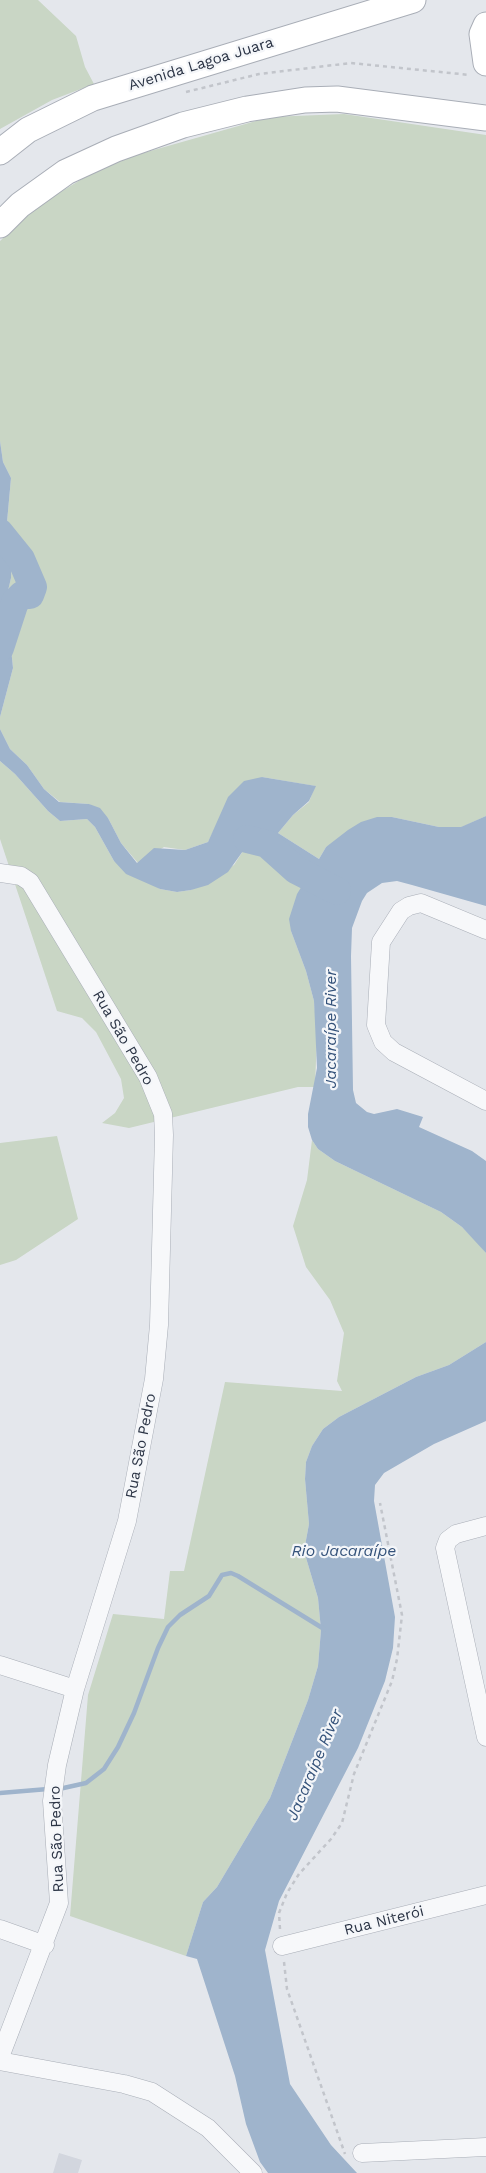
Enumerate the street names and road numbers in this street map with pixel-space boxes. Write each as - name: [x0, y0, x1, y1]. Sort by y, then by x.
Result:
- street label: Avenida Lagoa Juara: [126, 33, 276, 95]
- street label: Rua São Pedro: [89, 987, 157, 1089]
- street label: Rua São Pedro: [122, 1392, 160, 1500]
- street label: Rua São Pedro: [46, 1785, 68, 1893]
- street label: Rua Niterói: [342, 1902, 426, 1940]

